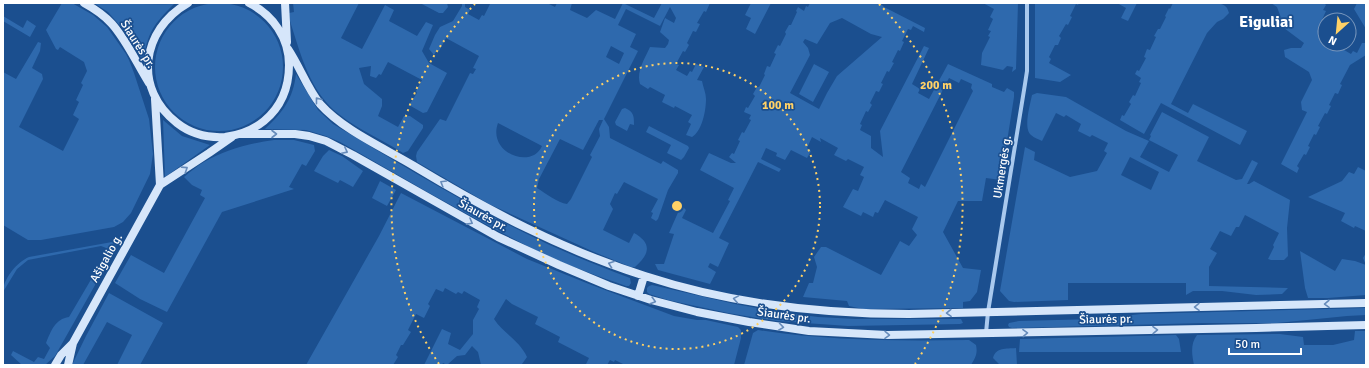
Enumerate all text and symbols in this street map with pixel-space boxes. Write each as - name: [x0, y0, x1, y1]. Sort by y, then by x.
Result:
- district label: Eiguliai: [1239, 12, 1293, 32]
- north arrow: [1317, 12, 1357, 52]
- street label: Šiaurės pr.: [117, 17, 158, 71]
- text: N: [1326, 33, 1339, 48]
- text: 200 m: [920, 78, 952, 93]
- one-way arrow: [315, 97, 322, 104]
- text: 100 m: [762, 98, 794, 113]
- one-way arrow: [271, 130, 277, 138]
- street label: Ukmergės g.: [990, 134, 1015, 200]
- one-way arrow: [341, 146, 348, 154]
- one-way arrow: [180, 167, 187, 174]
- one-way arrow: [440, 181, 447, 188]
- street label: Šiaurės pr.: [456, 196, 510, 235]
- centre of rings: [670, 199, 684, 213]
- one-way arrow: [466, 217, 473, 225]
- street label: Ašigalio g.: [87, 231, 126, 285]
- one-way arrow: [607, 261, 614, 269]
- one-way arrow: [733, 295, 739, 303]
- one-way arrow: [650, 296, 657, 305]
- one-way arrow: [1324, 300, 1330, 308]
- one-way arrow: [1194, 303, 1200, 311]
- street label: Šiaurės pr.: [756, 304, 812, 327]
- one-way arrow: [946, 309, 952, 317]
- street label: Šiaurės pr.: [1079, 312, 1133, 327]
- one-way arrow: [778, 322, 784, 331]
- one-way arrow: [1152, 326, 1158, 334]
- one-way arrow: [1022, 329, 1028, 337]
- scale bar: [1229, 330, 1301, 356]
- one-way arrow: [884, 331, 890, 339]
- text: 50 m: [1235, 337, 1260, 352]

